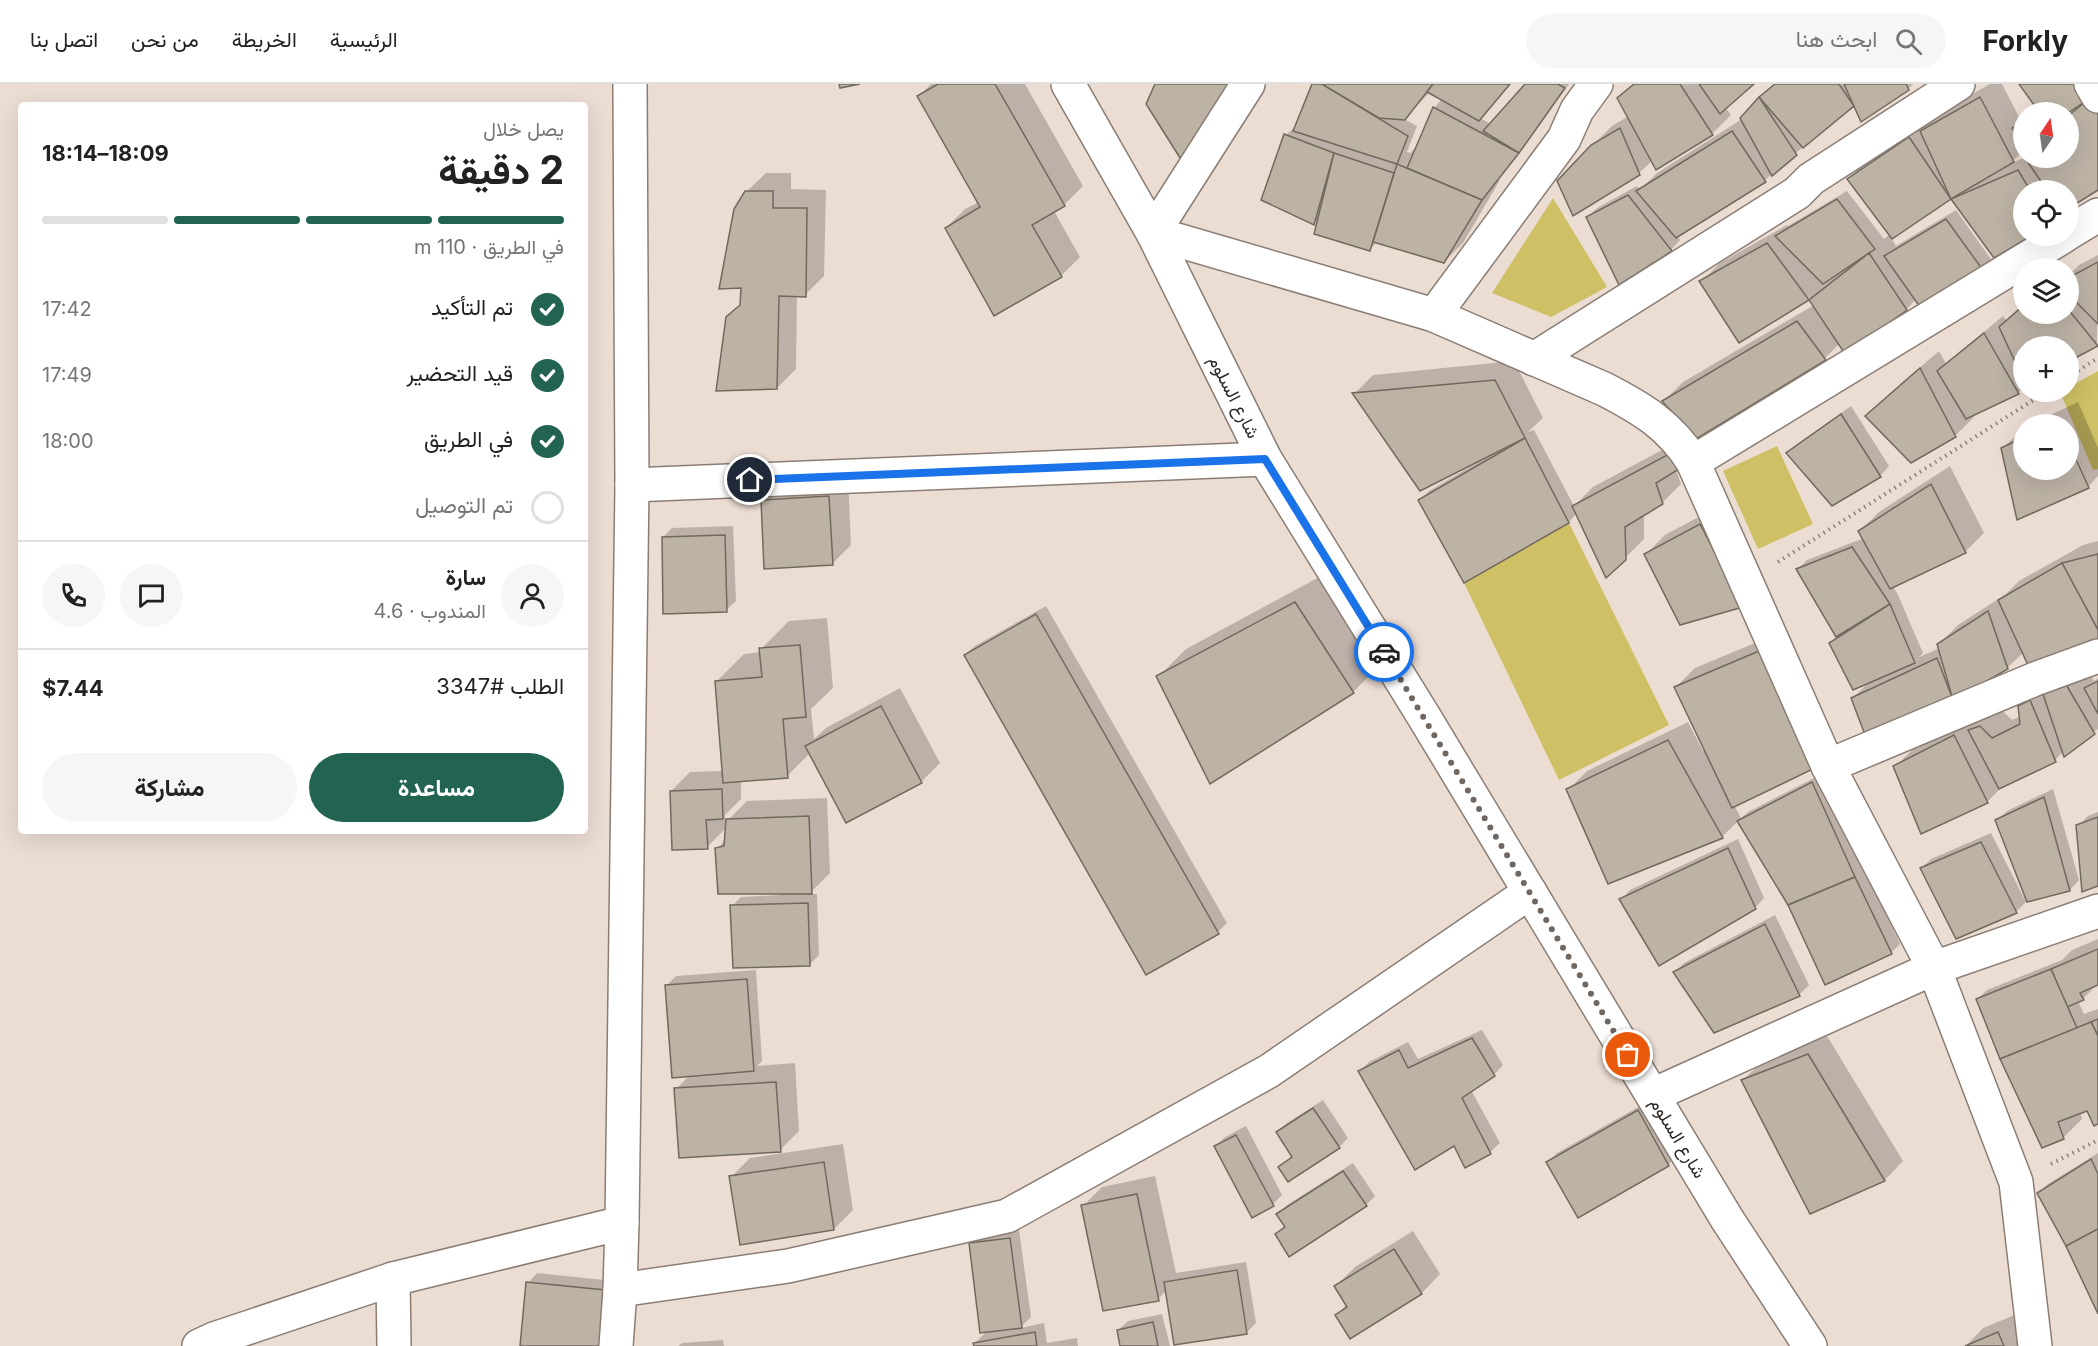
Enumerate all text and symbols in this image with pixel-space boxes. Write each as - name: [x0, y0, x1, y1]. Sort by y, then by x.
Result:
- search box: [1526, 14, 1946, 68]
- text: Forkly: [1982, 24, 2068, 58]
- icon: search: [1892, 25, 1925, 58]
- text: ابحث هنا: [1796, 26, 1877, 52]
- text: اتصل بنا: [30, 27, 98, 52]
- text: من نحن: [131, 27, 199, 52]
- text: الخريطة: [232, 27, 297, 52]
- text: الرئيسية: [330, 27, 398, 52]
- north arrow: [2013, 102, 2079, 168]
- map controls: [2013, 102, 2079, 480]
- text: يصل خلال: [483, 117, 564, 141]
- text: 18:09–18:14: [42, 140, 169, 166]
- text: 2 دقيقة: [438, 146, 564, 193]
- button: locate: [2013, 180, 2079, 246]
- text: في الطريق · 110 m: [414, 235, 564, 259]
- button: layers: [2013, 258, 2079, 324]
- icon: check: [531, 293, 564, 326]
- text: تم التأكيد: [431, 294, 513, 320]
- text: 17:42: [42, 297, 92, 321]
- button: +: [2013, 336, 2079, 402]
- street label: شارع السلوم: [1203, 352, 1264, 443]
- icon: check: [531, 359, 564, 392]
- text: قيد التحضير: [407, 360, 513, 386]
- text: 17:49: [42, 363, 92, 387]
- button: −: [2013, 414, 2079, 480]
- icon: check: [531, 425, 564, 458]
- text: في الطريق: [424, 426, 513, 452]
- text: 18:00: [42, 429, 94, 453]
- pin: [724, 454, 775, 505]
- icon: home: [733, 463, 766, 496]
- text: تم التوصيل: [415, 492, 513, 518]
- button: phone: [42, 564, 105, 627]
- button: chat: [120, 564, 183, 627]
- text: سارة: [445, 564, 486, 590]
- button: person: [501, 564, 564, 627]
- text: المندوب · 4.6: [373, 599, 486, 623]
- courier: [1354, 622, 1414, 682]
- icon: car: [1368, 636, 1401, 669]
- text: الطلب #3347: [436, 673, 564, 699]
- text: $7.44: [42, 675, 104, 701]
- button: مشاركة: [42, 753, 297, 822]
- button: مساعدة: [309, 753, 564, 822]
- pin: [1602, 1029, 1653, 1080]
- icon: bag: [1611, 1038, 1644, 1071]
- street label: شارع السلوم: [1644, 1094, 1711, 1183]

